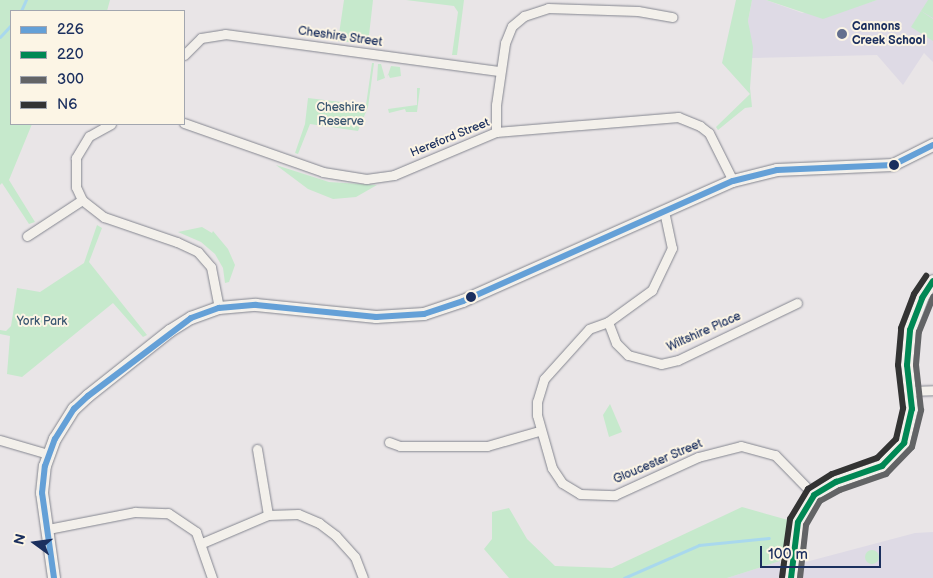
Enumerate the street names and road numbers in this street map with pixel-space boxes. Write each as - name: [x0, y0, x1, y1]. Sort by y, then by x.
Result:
- street label: Cheshire Street: [297, 24, 383, 50]
- street label: Hereford Street: [408, 116, 492, 160]
- street label: Wiltshire Place: [665, 309, 743, 355]
- street label: Gloucester Street: [611, 437, 705, 487]

